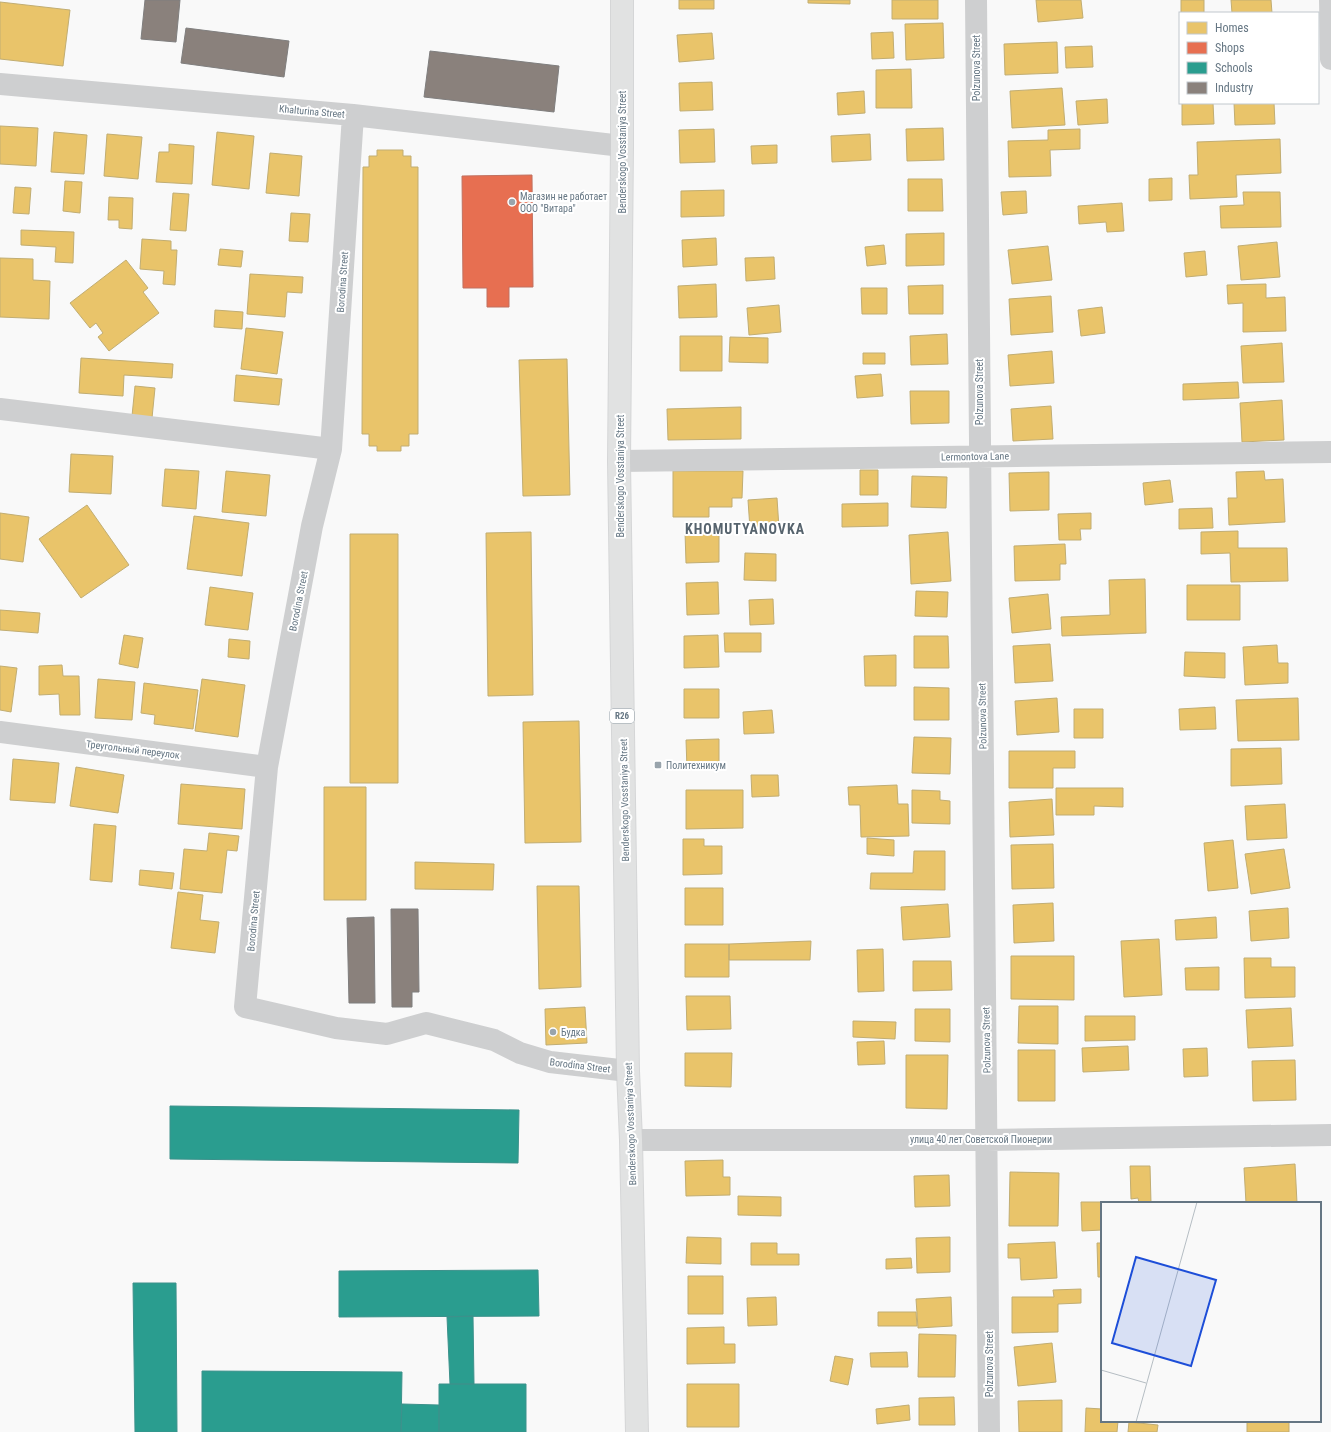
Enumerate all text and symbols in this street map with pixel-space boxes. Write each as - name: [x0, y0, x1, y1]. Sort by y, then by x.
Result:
- legend: [1179, 12, 1319, 104]
- text: Homes: [1215, 21, 1249, 35]
- street label: Polzunova Street: [971, 35, 982, 101]
- text: Shops: [1215, 41, 1244, 55]
- text: Schools: [1215, 61, 1253, 75]
- text: Industry: [1215, 81, 1253, 95]
- street label: Benderskogo Vosstaniya Street: [617, 90, 628, 214]
- street label: Khalturina Street: [279, 103, 345, 120]
- place label: Магазин не работает ООО "Витара": [520, 191, 607, 214]
- marker: Магазин не работает ООО "Витара": [507, 197, 517, 207]
- street label: Borodina Street: [335, 251, 350, 313]
- street label: Polzunova Street: [974, 359, 985, 425]
- street label: Benderskogo Vosstaniya Street: [615, 414, 626, 538]
- street label: Lermontova Lane: [941, 450, 1009, 463]
- district label: KHOMUTYANOVKA: [685, 521, 805, 537]
- street label: Borodina Street: [287, 570, 310, 632]
- street label: Polzunova Street: [976, 683, 989, 749]
- road number: R26: [610, 709, 634, 723]
- street label: Треугольный переулок: [85, 738, 181, 761]
- street label: Benderskogo Vosstaniya Street: [618, 738, 631, 862]
- marker: Политехникум: [653, 760, 663, 770]
- place label: Политехникум: [666, 760, 726, 771]
- street label: Borodina Street: [245, 890, 262, 952]
- street label: Polzunova Street: [980, 1007, 993, 1073]
- marker: Будка: [548, 1027, 558, 1037]
- place label: Будка: [561, 1027, 586, 1038]
- street label: Borodina Street: [549, 1056, 611, 1075]
- street label: Benderskogo Vosstaniya Street: [623, 1062, 638, 1186]
- street label: улица 40 лет Советской Пионерии: [910, 1134, 1052, 1145]
- inset map: [1101, 1202, 1321, 1422]
- street label: Polzunova Street: [984, 1331, 995, 1397]

